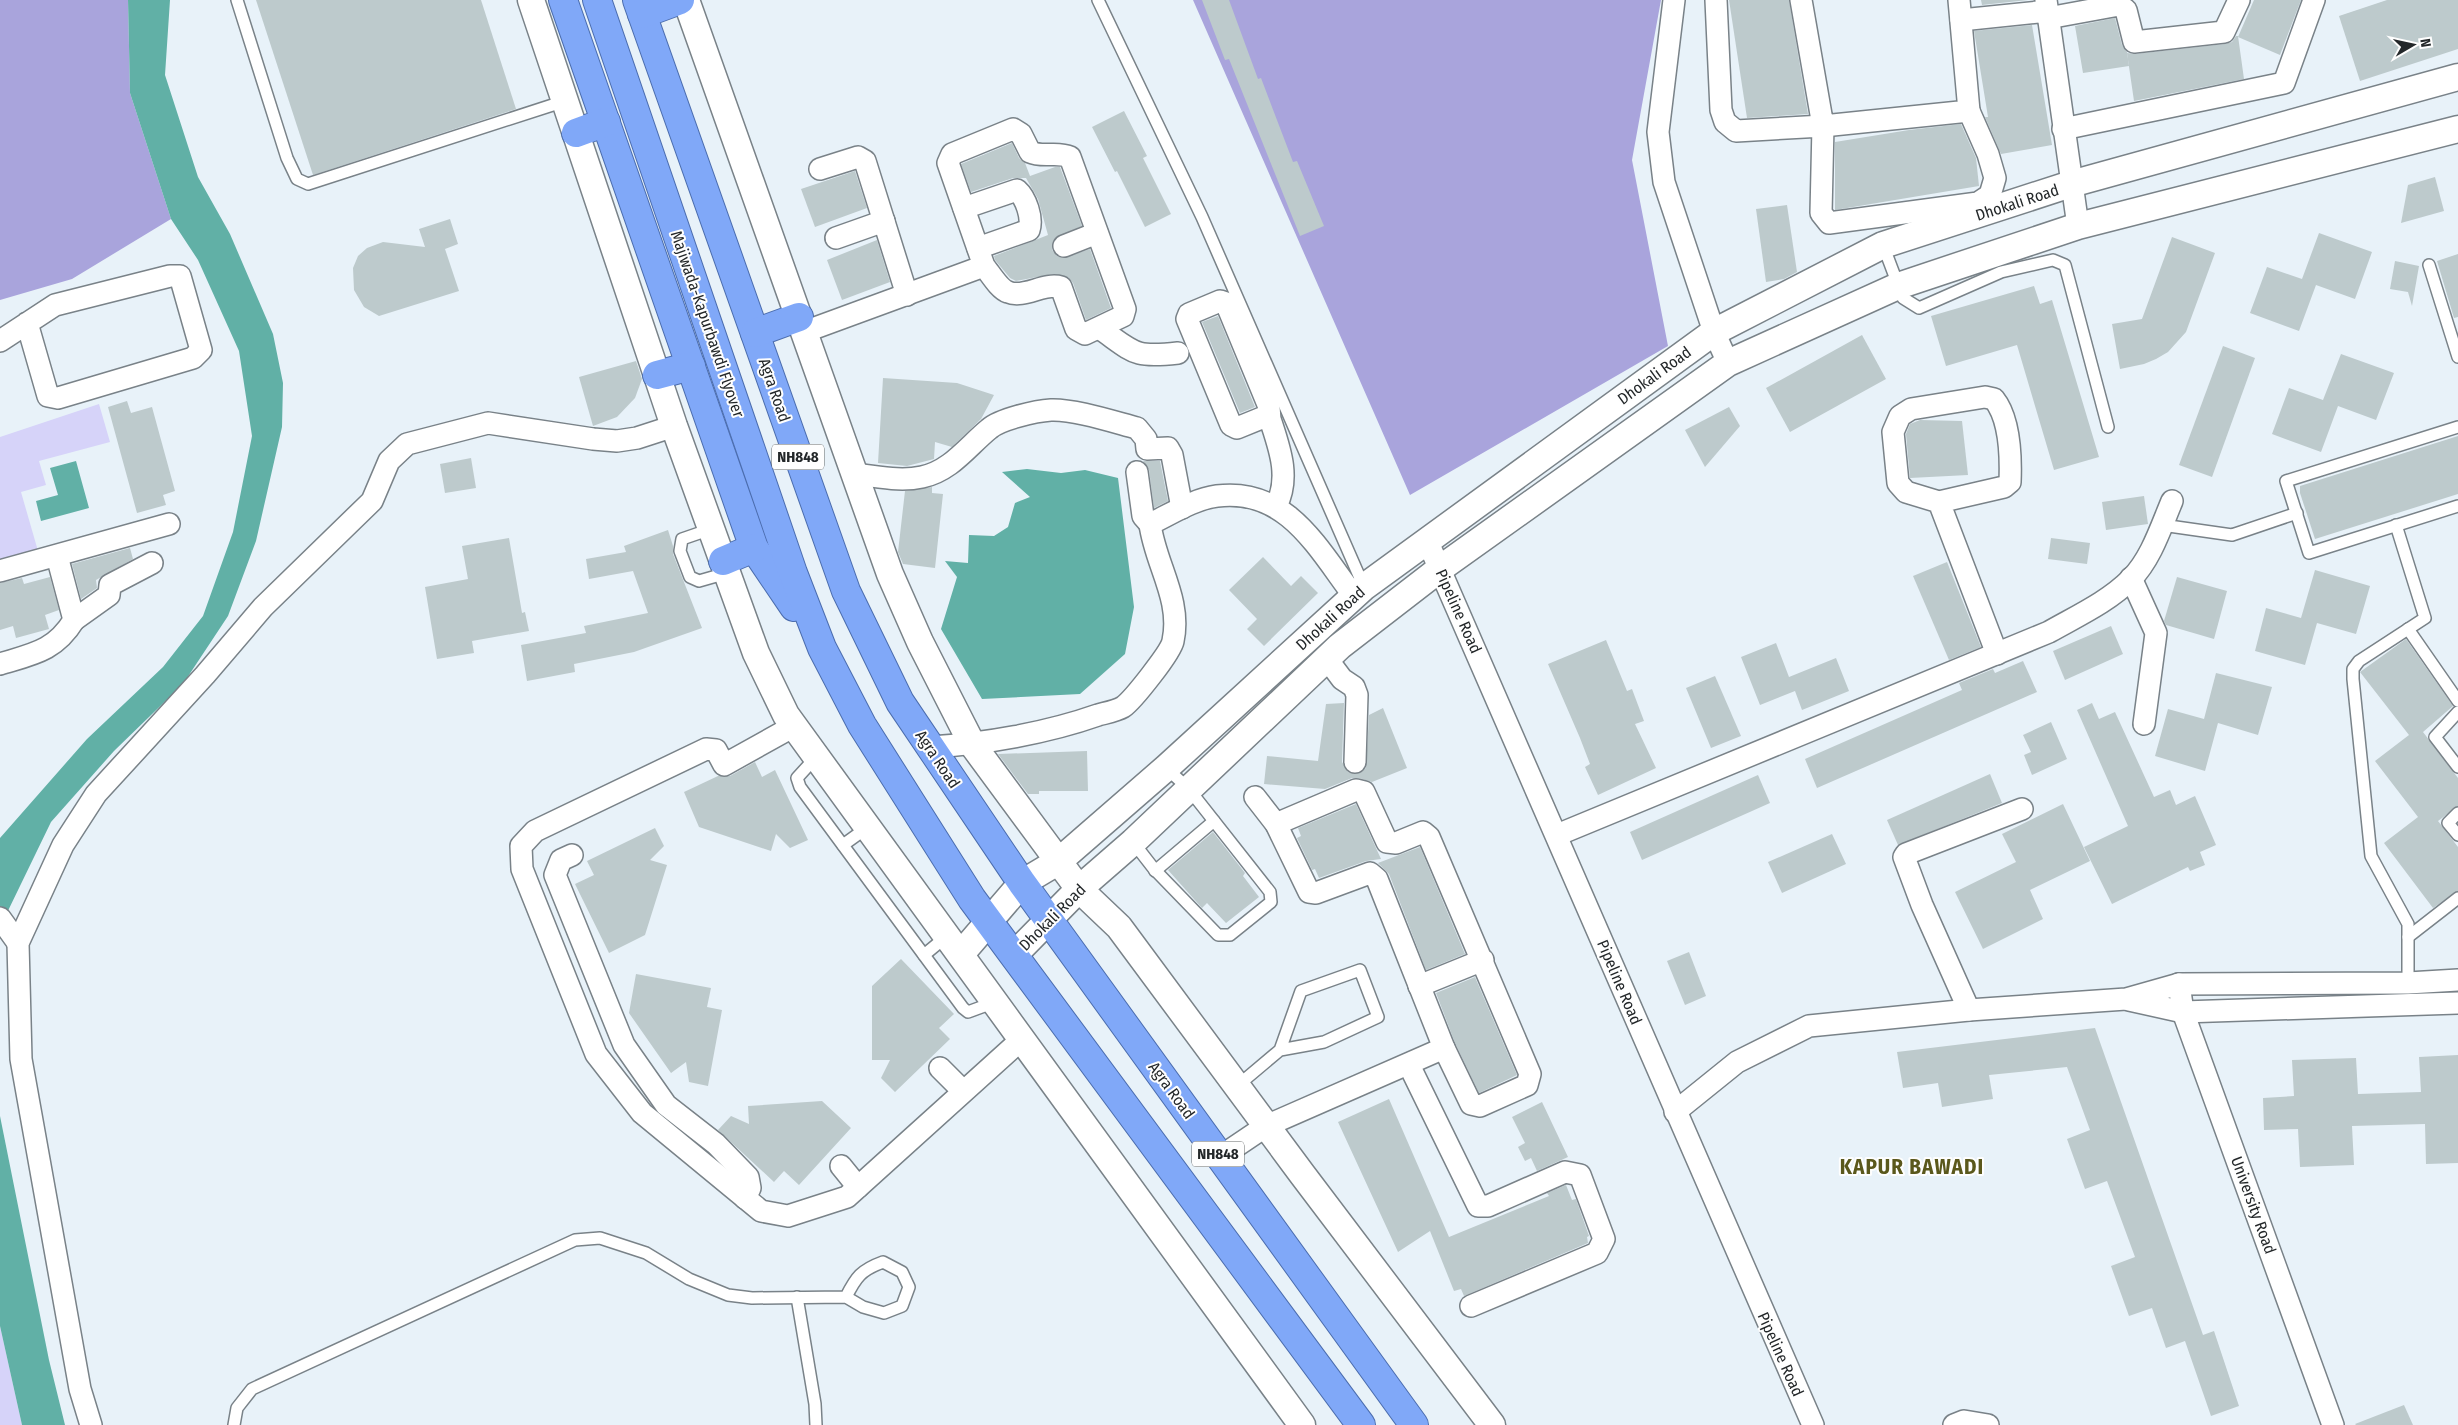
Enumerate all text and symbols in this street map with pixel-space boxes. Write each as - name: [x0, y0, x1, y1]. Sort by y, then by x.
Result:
- north arrow: [2388, 20, 2438, 70]
- text: N: [2416, 38, 2434, 49]
- street label: Dhokali Road: [1973, 180, 2061, 225]
- street label: Majiwada-Kapurbawdi Flyover: [667, 228, 749, 420]
- street label: Dhokali Road: [1614, 342, 1695, 408]
- street label: Agra Road: [755, 356, 794, 424]
- road number: NH848: [772, 444, 824, 470]
- street label: Pipeline Road: [1431, 566, 1486, 656]
- street label: Dhokali Road: [1292, 582, 1369, 654]
- street label: Agra Road: [911, 727, 964, 792]
- street label: Dhokali Road: [1015, 880, 1090, 955]
- street label: Pipeline Road: [1593, 937, 1646, 1027]
- street label: Agra Road: [1145, 1058, 1199, 1122]
- road number: NH848: [1192, 1142, 1244, 1166]
- district label: KAPUR BAWADI: [1840, 1154, 1984, 1180]
- street label: University Road: [2227, 1154, 2280, 1256]
- street label: Pipeline Road: [1753, 1309, 1808, 1399]

